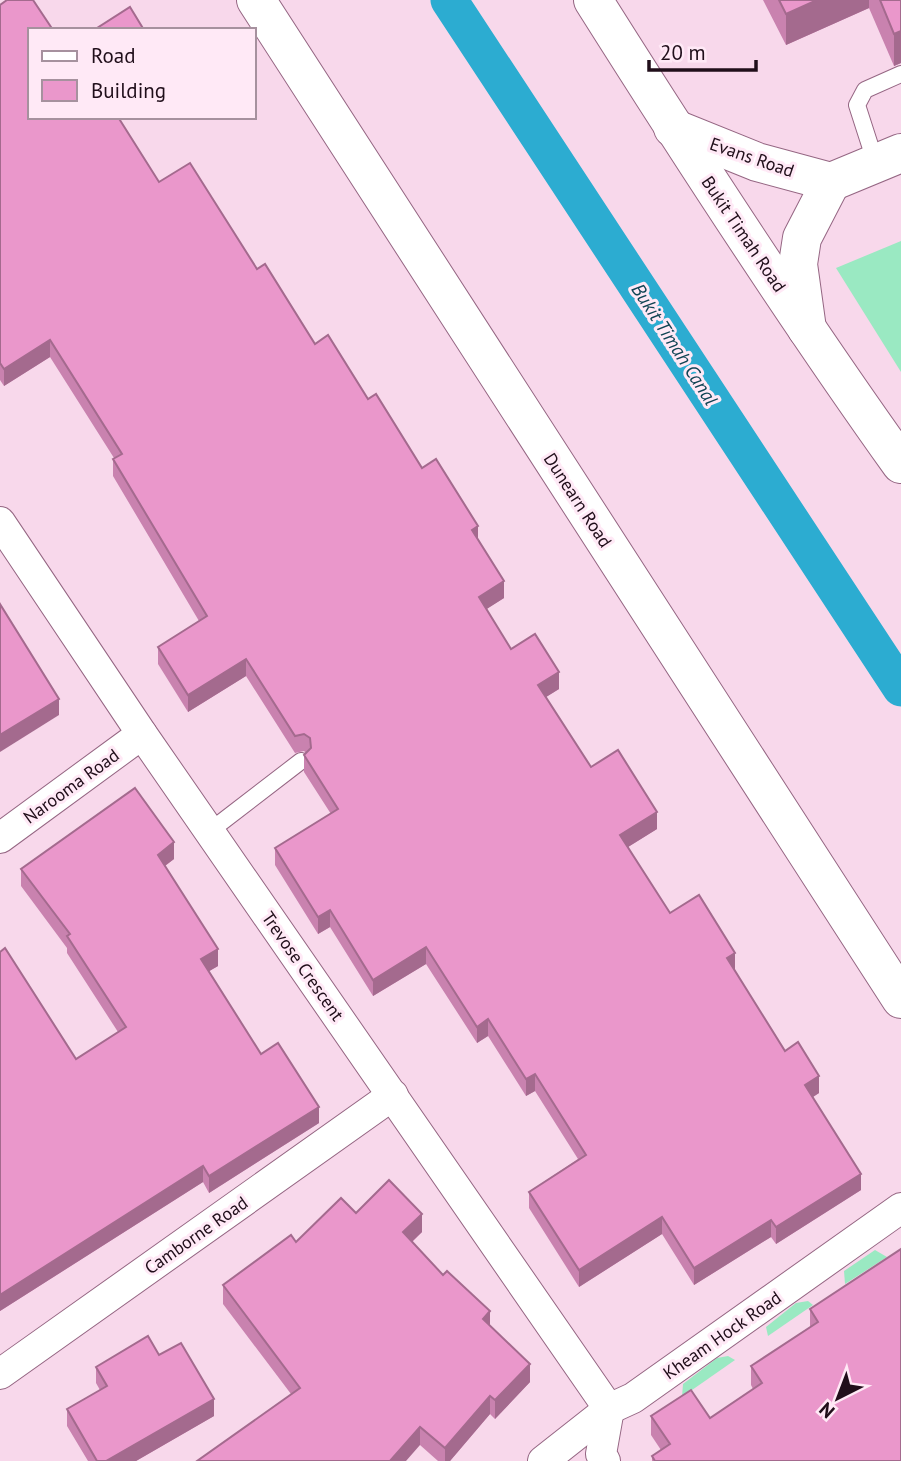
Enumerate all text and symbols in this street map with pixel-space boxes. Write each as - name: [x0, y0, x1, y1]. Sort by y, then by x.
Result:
- legend: [28, 28, 256, 119]
- scale bar: [649, 28, 756, 72]
- text: 20 m: [660, 39, 706, 66]
- text: Road: [91, 42, 135, 69]
- text: Building: [91, 77, 166, 104]
- street label: Evans Road: [707, 132, 797, 182]
- street label: Bukit Timah Road: [697, 172, 791, 296]
- water label: Bukit Timah Canal: [627, 279, 723, 409]
- street label: Dunearn Road: [539, 448, 617, 552]
- street label: Narooma Road: [19, 744, 123, 828]
- street label: Trevose Crescent: [257, 907, 349, 1025]
- street label: Camborne Road: [140, 1191, 252, 1279]
- street label: Kheam Hock Road: [658, 1286, 786, 1384]
- north arrow: [803, 1363, 873, 1433]
- text: N: [814, 1398, 839, 1424]

